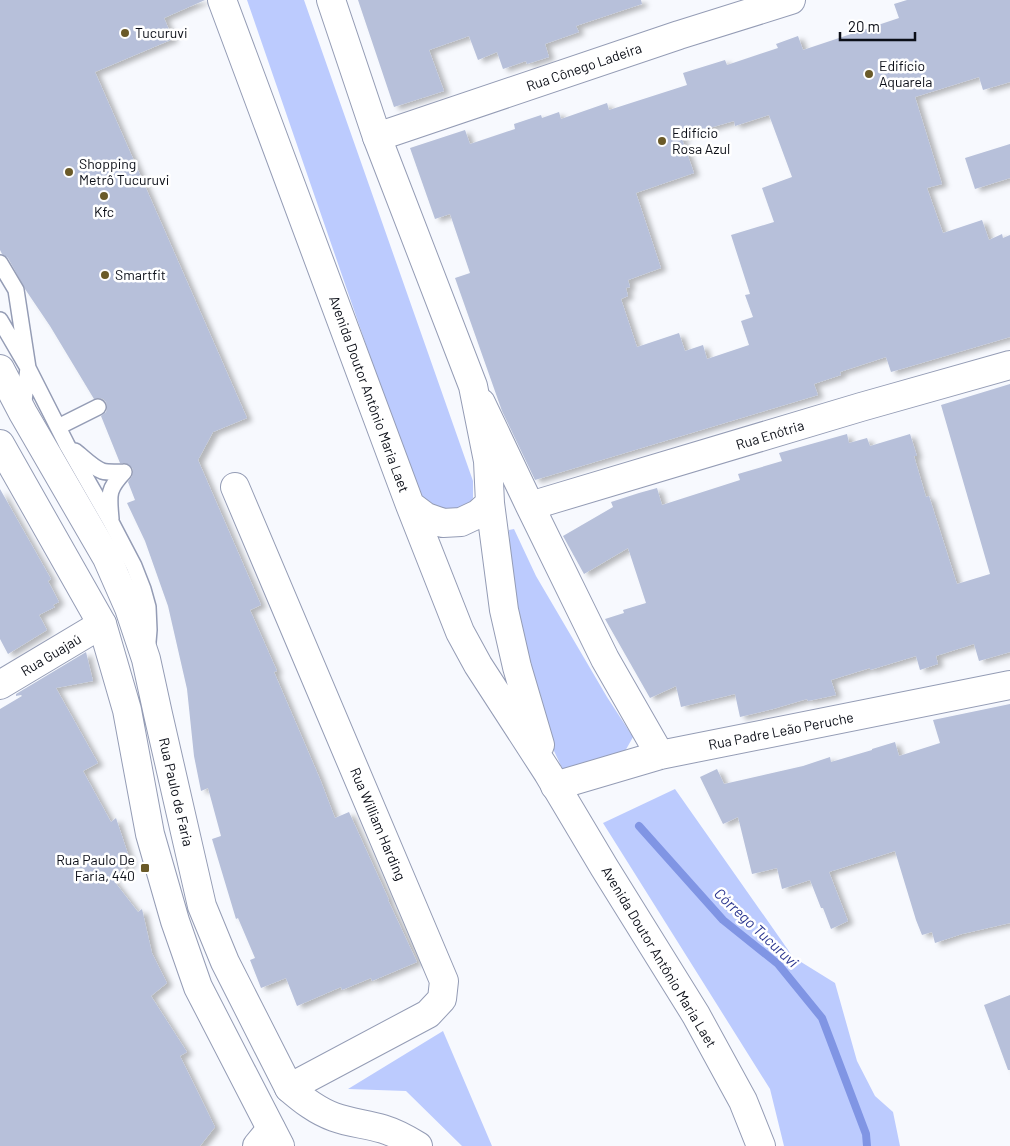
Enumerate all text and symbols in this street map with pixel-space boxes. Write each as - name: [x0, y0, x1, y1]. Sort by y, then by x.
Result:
- scale bar: [840, 10, 915, 42]
- text: 20 m: [848, 17, 880, 35]
- place label: Tucuruvi: [135, 24, 187, 41]
- marker: Tucuruvi: [119, 27, 131, 39]
- street label: Rua Cônego Ladeira: [524, 39, 644, 94]
- place label: Edifício Aquarela: [879, 57, 932, 90]
- marker: Edifício Aquarela: [863, 68, 875, 80]
- place label: Edifício Rosa Azul: [672, 124, 730, 157]
- marker: Edifício Rosa Azul: [656, 135, 668, 147]
- place label: Shopping Metrô Tucuruvi: [79, 155, 169, 188]
- marker: Shopping Metrô Tucuruvi: [63, 166, 75, 178]
- marker: Kfc: [98, 190, 110, 202]
- place label: Kfc: [94, 203, 114, 220]
- place label: Smartfit: [115, 266, 166, 283]
- marker: Smartfit: [99, 269, 111, 281]
- street label: Avenida Doutor Antônio Maria Laet: [326, 293, 413, 495]
- street label: Rua Enótria: [734, 416, 806, 453]
- street label: Rua Guajaú: [17, 630, 84, 679]
- street label: Rua Padre Leão Peruche: [707, 708, 855, 753]
- street label: Rua Paulo de Faria: [156, 736, 197, 848]
- street label: Rua William Harding: [347, 765, 410, 883]
- place label: Rua Paulo De Faria, 440: [56, 851, 135, 884]
- marker: Rua Paulo De Faria, 440: [139, 862, 151, 874]
- street label: Avenida Doutor Antônio Maria Laet: [599, 863, 720, 1050]
- water label: Córrego Tucuruvi: [711, 884, 803, 971]

